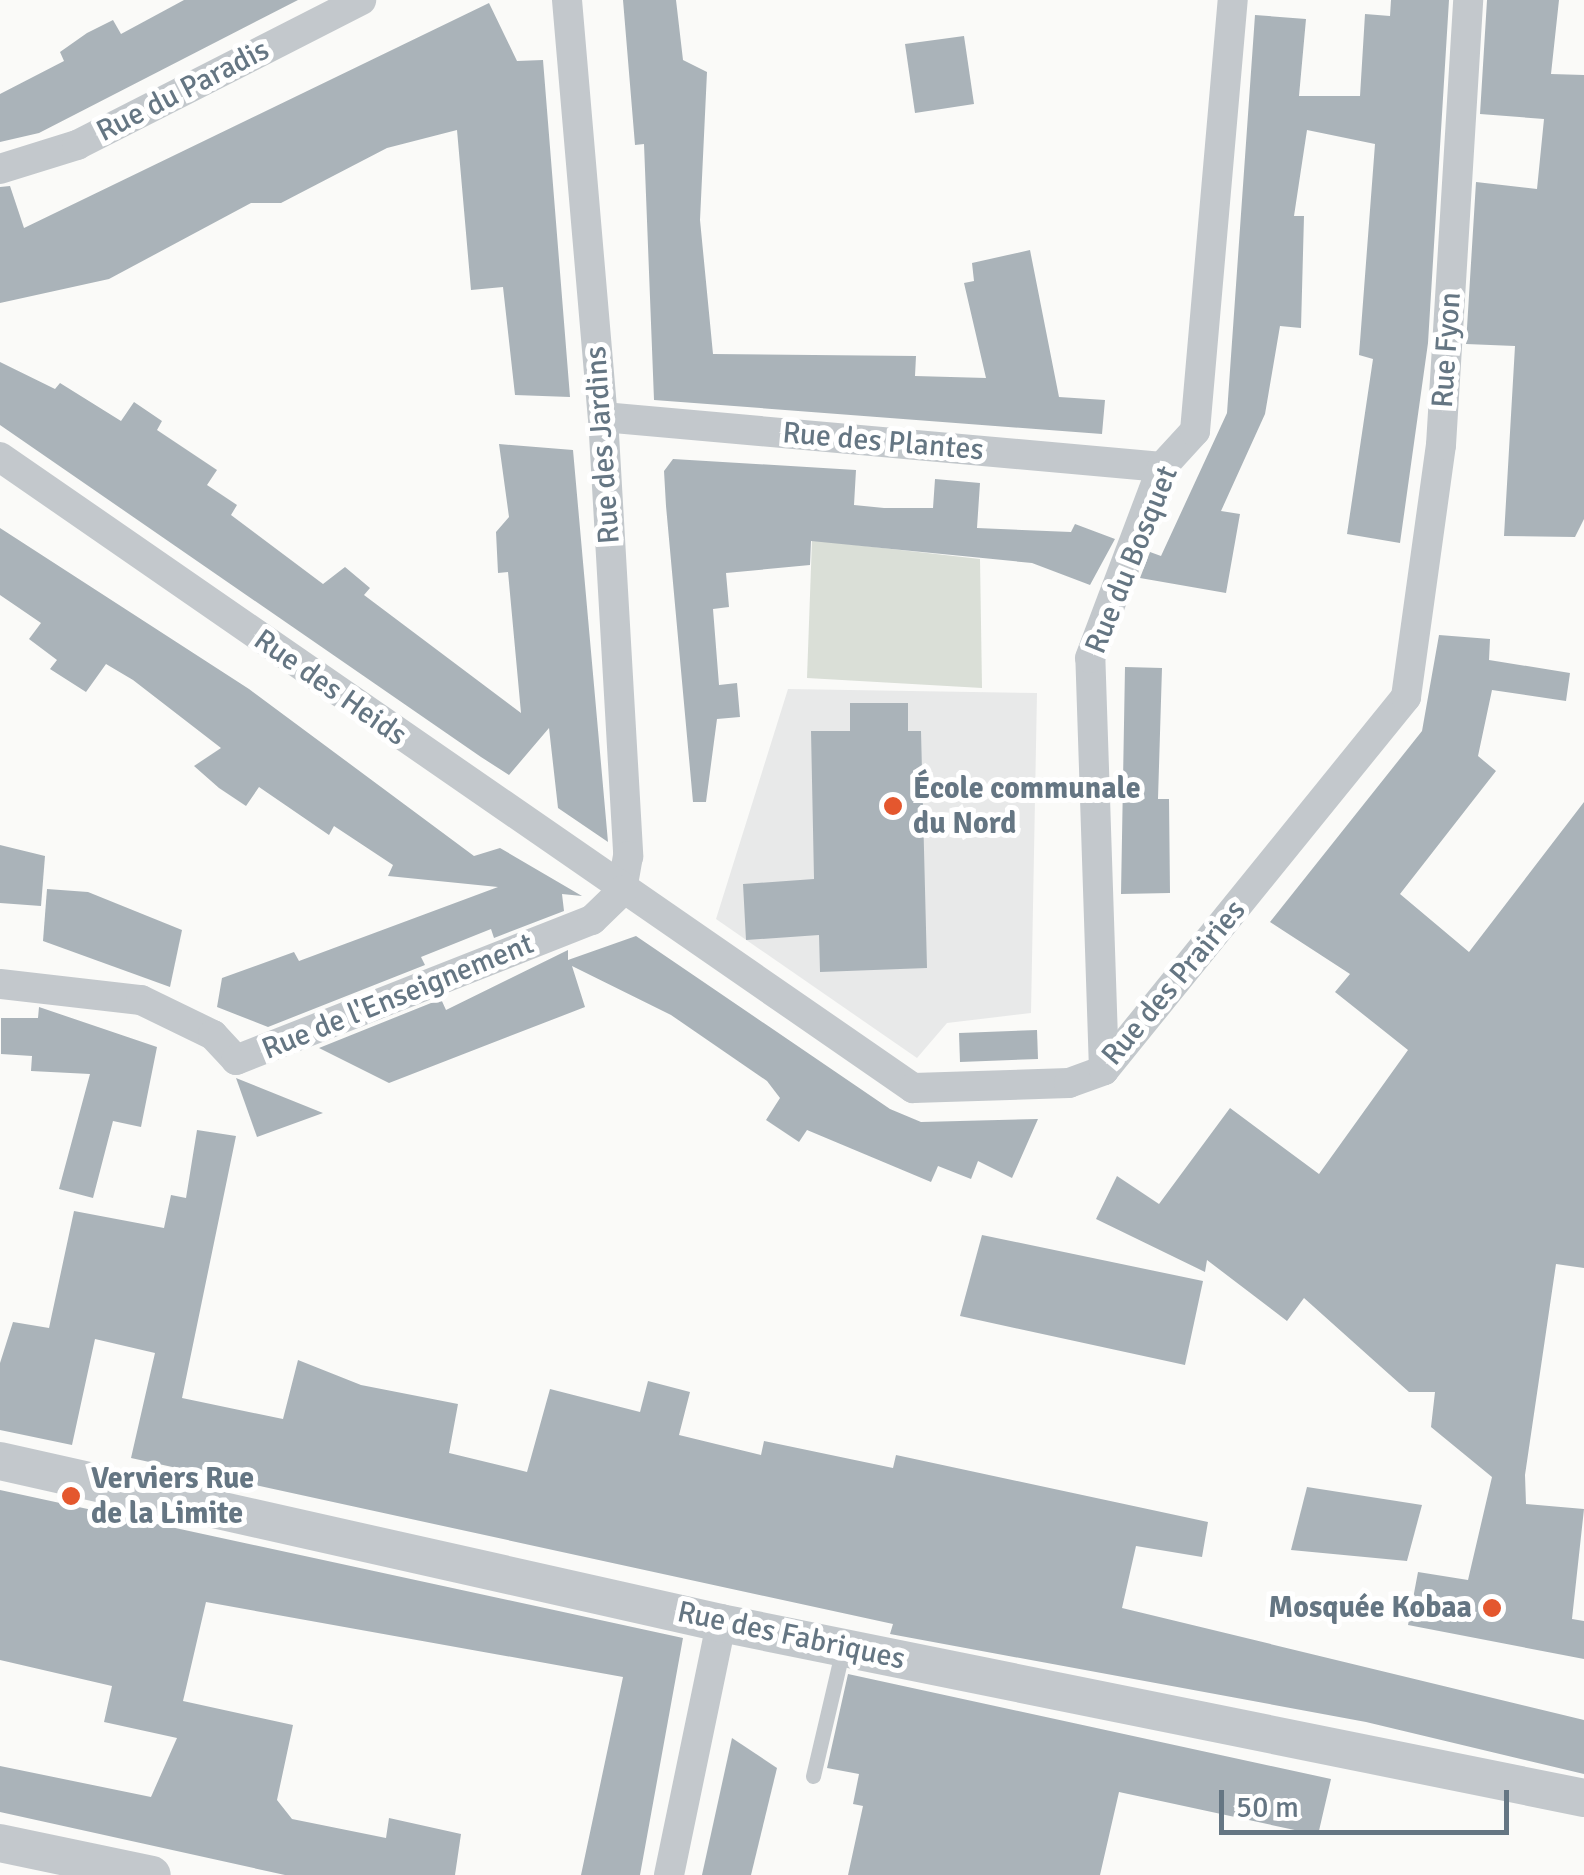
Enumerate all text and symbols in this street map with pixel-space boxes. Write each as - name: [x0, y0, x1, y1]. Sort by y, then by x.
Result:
- street label: Rue du Paradis: [91, 32, 275, 150]
- street label: Rue Fyon: [1425, 291, 1469, 409]
- street label: Rue des Jardins: [578, 345, 628, 545]
- street label: Rue des Plantes: [781, 415, 985, 469]
- street label: Rue du Bosquet: [1078, 461, 1186, 659]
- street label: Rue des Heids: [247, 622, 413, 754]
- place label: École communale du Nord: [913, 771, 1141, 842]
- marker: École communale du Nord: [882, 795, 904, 817]
- street label: Rue des Prairies: [1094, 893, 1254, 1073]
- street label: Rue de l'Enseignement: [257, 926, 539, 1068]
- place label: Verviers Rue de la Limite: [91, 1461, 254, 1532]
- marker: Verviers Rue de la Limite: [60, 1485, 82, 1507]
- place label: Mosquée Kobaa: [1268, 1590, 1472, 1626]
- street label: Rue des Fabriques: [674, 1594, 908, 1678]
- marker: Mosquée Kobaa: [1481, 1597, 1503, 1619]
- scale bar: [1224, 1770, 1514, 1832]
- text: 50 m: [1236, 1789, 1299, 1826]

